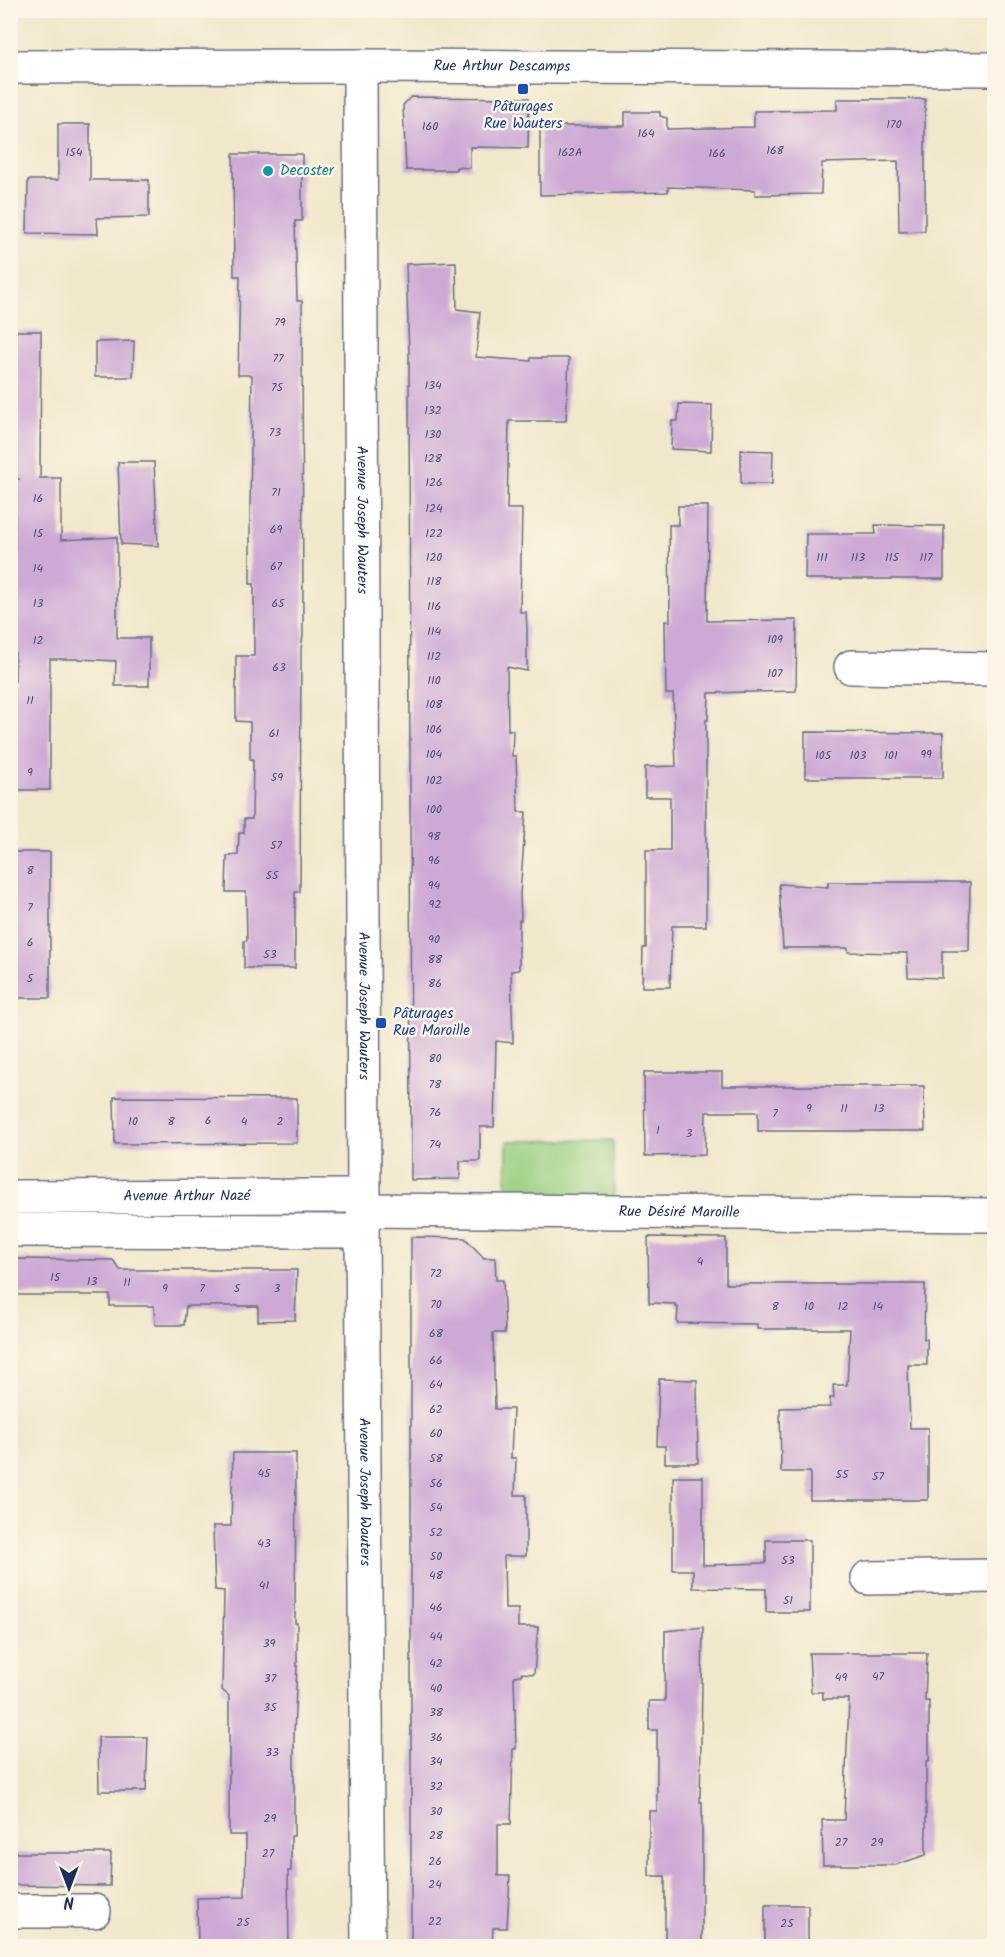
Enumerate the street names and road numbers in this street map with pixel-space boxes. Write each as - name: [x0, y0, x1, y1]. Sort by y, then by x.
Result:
- street label: Rue Arthur Descamps: [433, 54, 571, 79]
- street label: Avenue Joseph Wauters: [349, 446, 374, 595]
- street label: Avenue Joseph Wauters: [351, 932, 376, 1081]
- street label: Avenue Arthur Nazé: [124, 1184, 252, 1209]
- street label: Rue Désiré Maroille: [618, 1200, 740, 1225]
- street label: Avenue Joseph Wauters: [352, 1418, 377, 1567]

